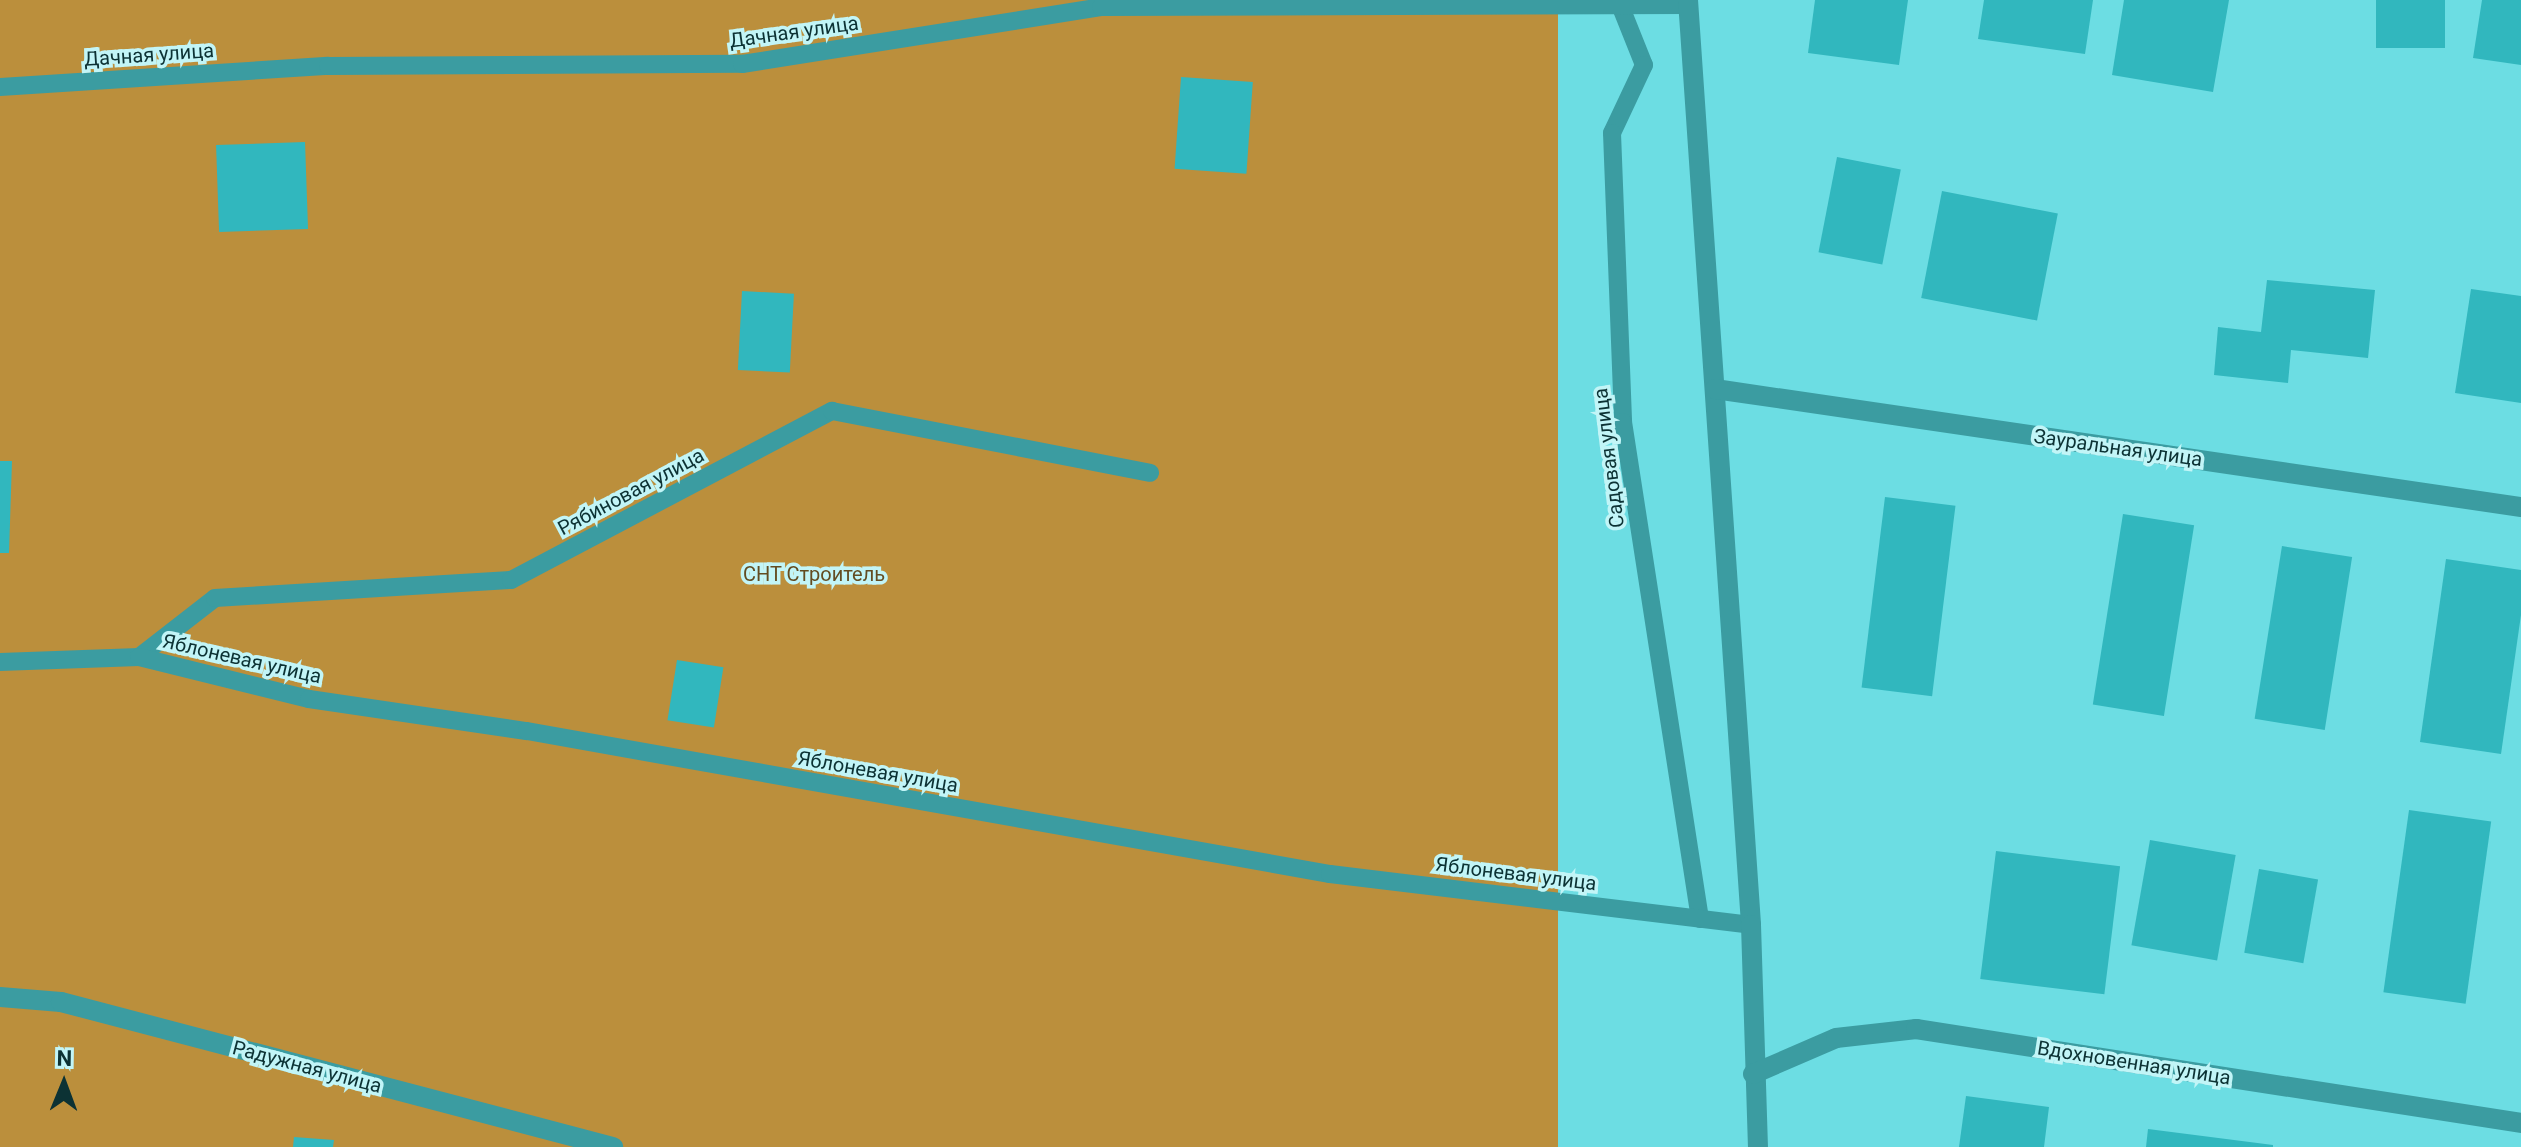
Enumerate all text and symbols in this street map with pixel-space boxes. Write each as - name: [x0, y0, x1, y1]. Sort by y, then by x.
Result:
- street label: Дачная улица: [728, 11, 860, 53]
- street label: Дачная улица: [83, 38, 215, 72]
- street label: Садовая улица: [1589, 387, 1629, 529]
- street label: Зауральная улица: [2032, 424, 2204, 472]
- street label: Рябиновая улица: [554, 443, 708, 541]
- park label: СНТ Строитель: [743, 562, 885, 586]
- street label: Яблоневая улица: [160, 629, 324, 689]
- street label: Яблоневая улица: [796, 746, 960, 798]
- street label: Яблоневая улица: [1434, 852, 1598, 896]
- street label: Радужная улица: [230, 1036, 384, 1098]
- street label: Вдохновенная улица: [2036, 1036, 2232, 1090]
- north arrow: [24, 1043, 104, 1123]
- text: N: [56, 1046, 72, 1071]

